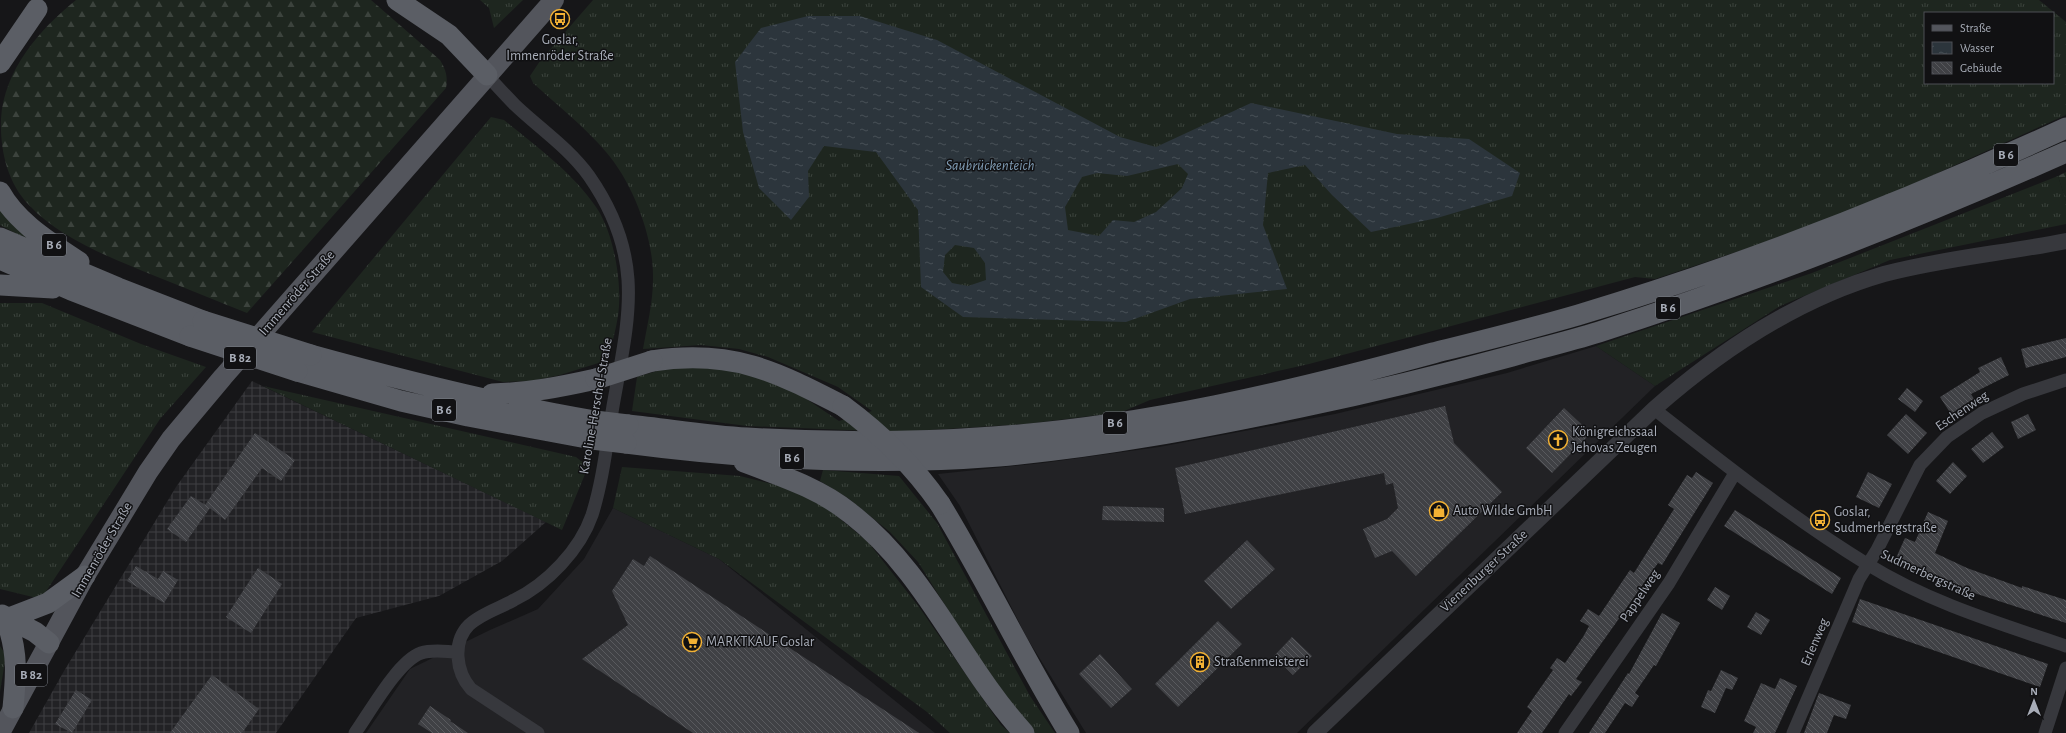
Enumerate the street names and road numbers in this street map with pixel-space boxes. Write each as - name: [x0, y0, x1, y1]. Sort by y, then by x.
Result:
- road number: B 6: [1994, 144, 2018, 166]
- road number: B 6: [42, 234, 66, 256]
- street label: Immenröder Straße: [256, 248, 338, 338]
- road number: B 6: [1656, 297, 1680, 319]
- street label: Karoline-Herschel-Straße: [577, 337, 615, 475]
- road number: B 82: [224, 347, 256, 369]
- street label: Eschenweg: [1933, 388, 1991, 434]
- road number: B 6: [432, 399, 456, 421]
- road number: B 6: [1103, 412, 1127, 434]
- road number: B 6: [780, 447, 804, 469]
- street label: Immenröder Straße: [69, 500, 135, 600]
- street label: Vienenburger Straße: [1438, 527, 1530, 615]
- street label: Sudmerbergstraße: [1878, 547, 1978, 603]
- street label: Pappelweg: [1617, 567, 1663, 625]
- street label: Erlenweg: [1799, 616, 1831, 668]
- road number: B 82: [15, 664, 47, 686]

